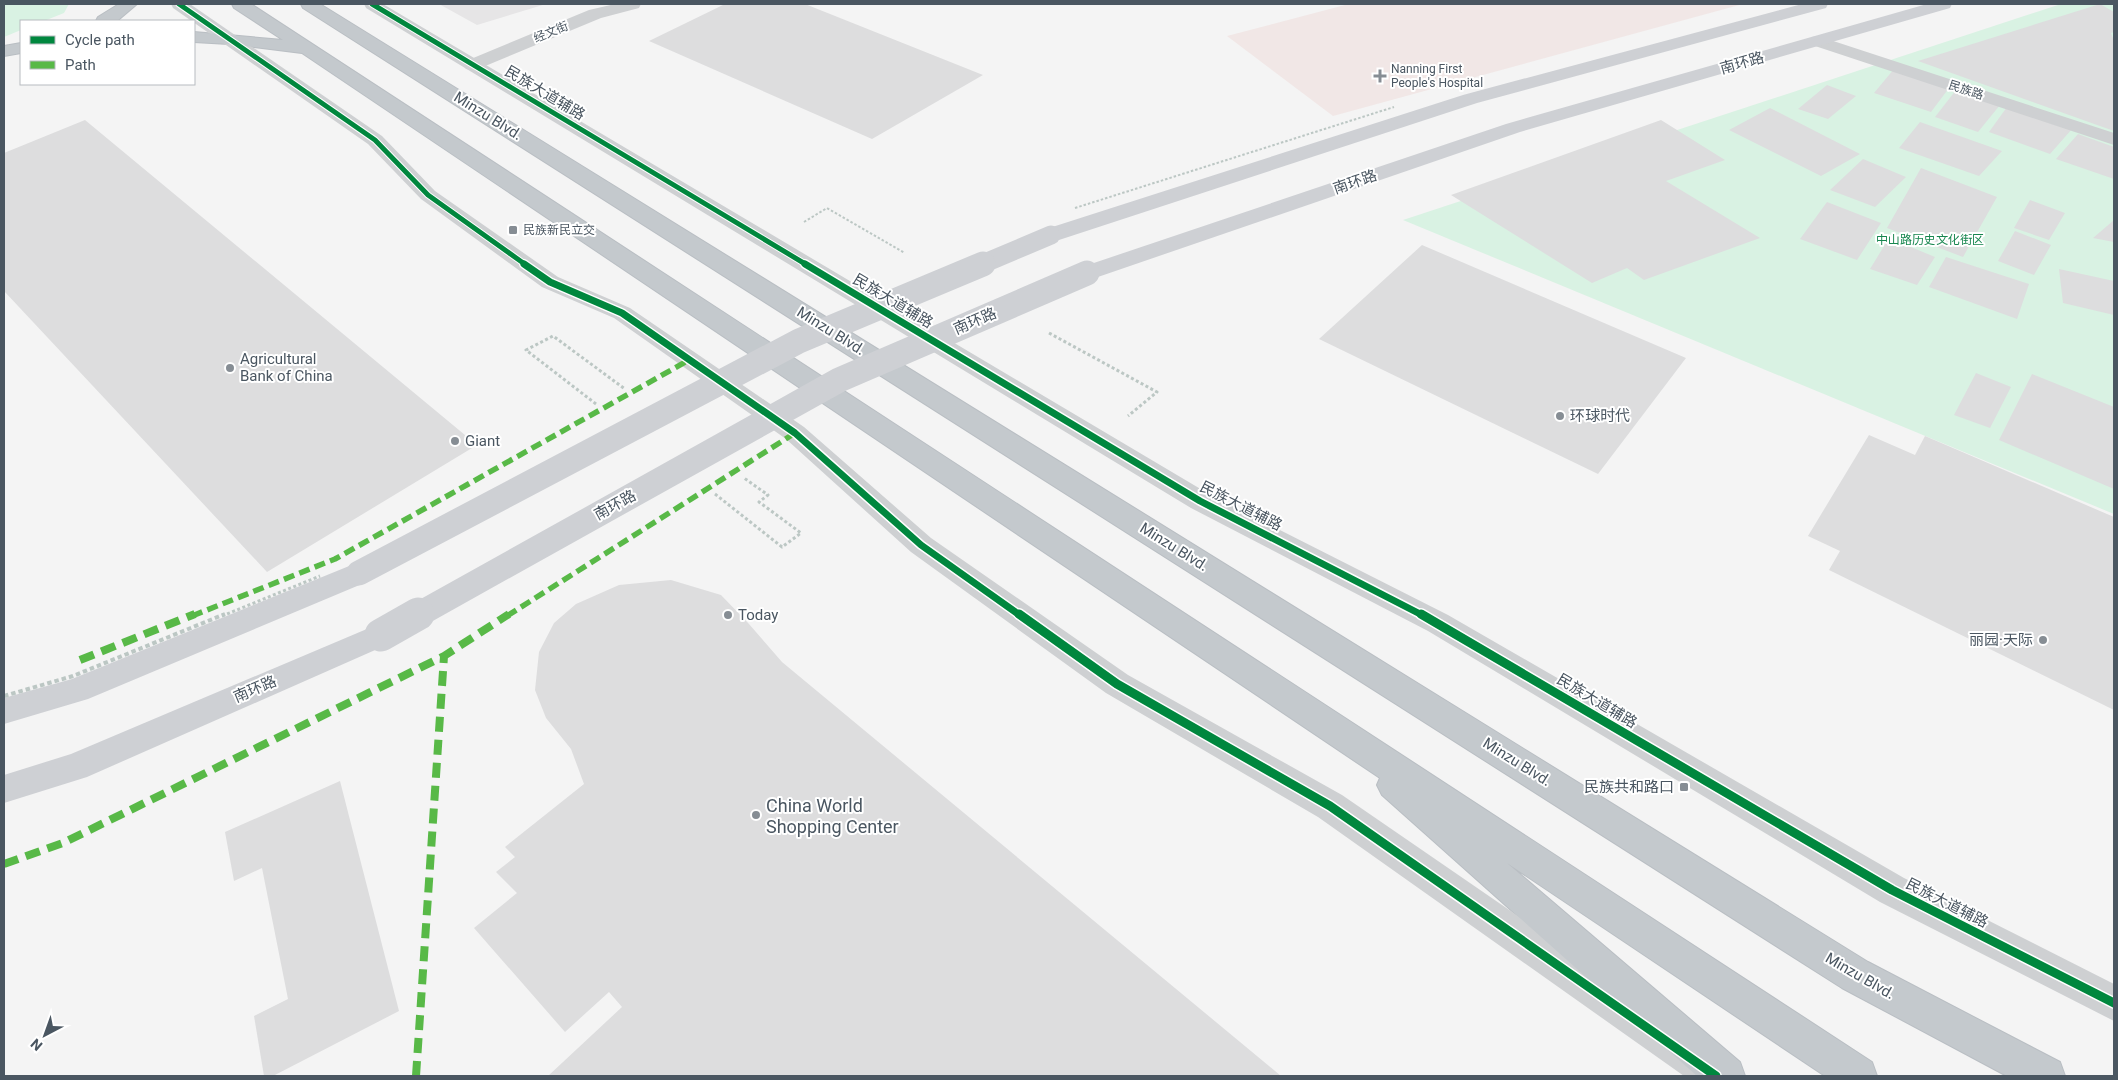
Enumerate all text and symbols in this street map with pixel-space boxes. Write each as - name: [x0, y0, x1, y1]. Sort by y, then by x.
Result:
- street label: 经文街: [532, 19, 570, 45]
- legend: [20, 20, 195, 85]
- text: Cycle path: [65, 31, 135, 49]
- street label: 南环路: [1718, 48, 1766, 78]
- text: Path: [65, 56, 96, 74]
- street label: 民族大道辅路: [502, 62, 588, 124]
- place label: Nanning First People's Hospital: [1391, 62, 1483, 90]
- marker: Nanning First People's Hospital: [1373, 69, 1387, 83]
- street label: 民族路: [1947, 78, 1985, 102]
- street label: Minzu Blvd.: [451, 88, 525, 144]
- street label: 南环路: [1331, 166, 1379, 198]
- place label: 民族新民立交: [523, 223, 595, 237]
- marker: 民族新民立交: [507, 224, 519, 236]
- park label: 中山路历史文化街区: [1876, 233, 1984, 247]
- street label: 民族大道辅路: [850, 270, 936, 332]
- street label: Minzu Blvd.: [794, 303, 868, 359]
- street label: 南环路: [951, 304, 999, 338]
- place label: Agricultural Bank of China: [240, 350, 333, 385]
- marker: Agricultural Bank of China: [224, 362, 236, 374]
- place label: 环球时代: [1570, 407, 1630, 425]
- marker: 环球时代: [1554, 410, 1566, 422]
- place label: Giant: [465, 432, 500, 450]
- marker: Giant: [449, 435, 461, 447]
- street label: 民族大道辅路: [1197, 478, 1285, 534]
- street label: 南环路: [591, 486, 639, 524]
- street label: Minzu Blvd.: [1137, 519, 1211, 575]
- place label: Today: [738, 606, 778, 624]
- marker: Today: [722, 609, 734, 621]
- place label: 丽园·天际: [1969, 631, 2033, 649]
- marker: 丽园·天际: [2037, 634, 2049, 646]
- street label: 民族大道辅路: [1554, 670, 1640, 732]
- street label: 南环路: [231, 672, 279, 706]
- street label: Minzu Blvd.: [1480, 734, 1554, 790]
- place label: 民族共和路口: [1584, 778, 1674, 796]
- marker: 民族共和路口: [1678, 781, 1690, 793]
- place label: China World Shopping Center: [766, 795, 899, 837]
- marker: China World Shopping Center: [750, 809, 762, 821]
- street label: 民族大道辅路: [1903, 875, 1991, 931]
- street label: Minzu Blvd.: [1822, 949, 1898, 1003]
- north arrow: [20, 1010, 70, 1060]
- text: N: [27, 1036, 45, 1054]

